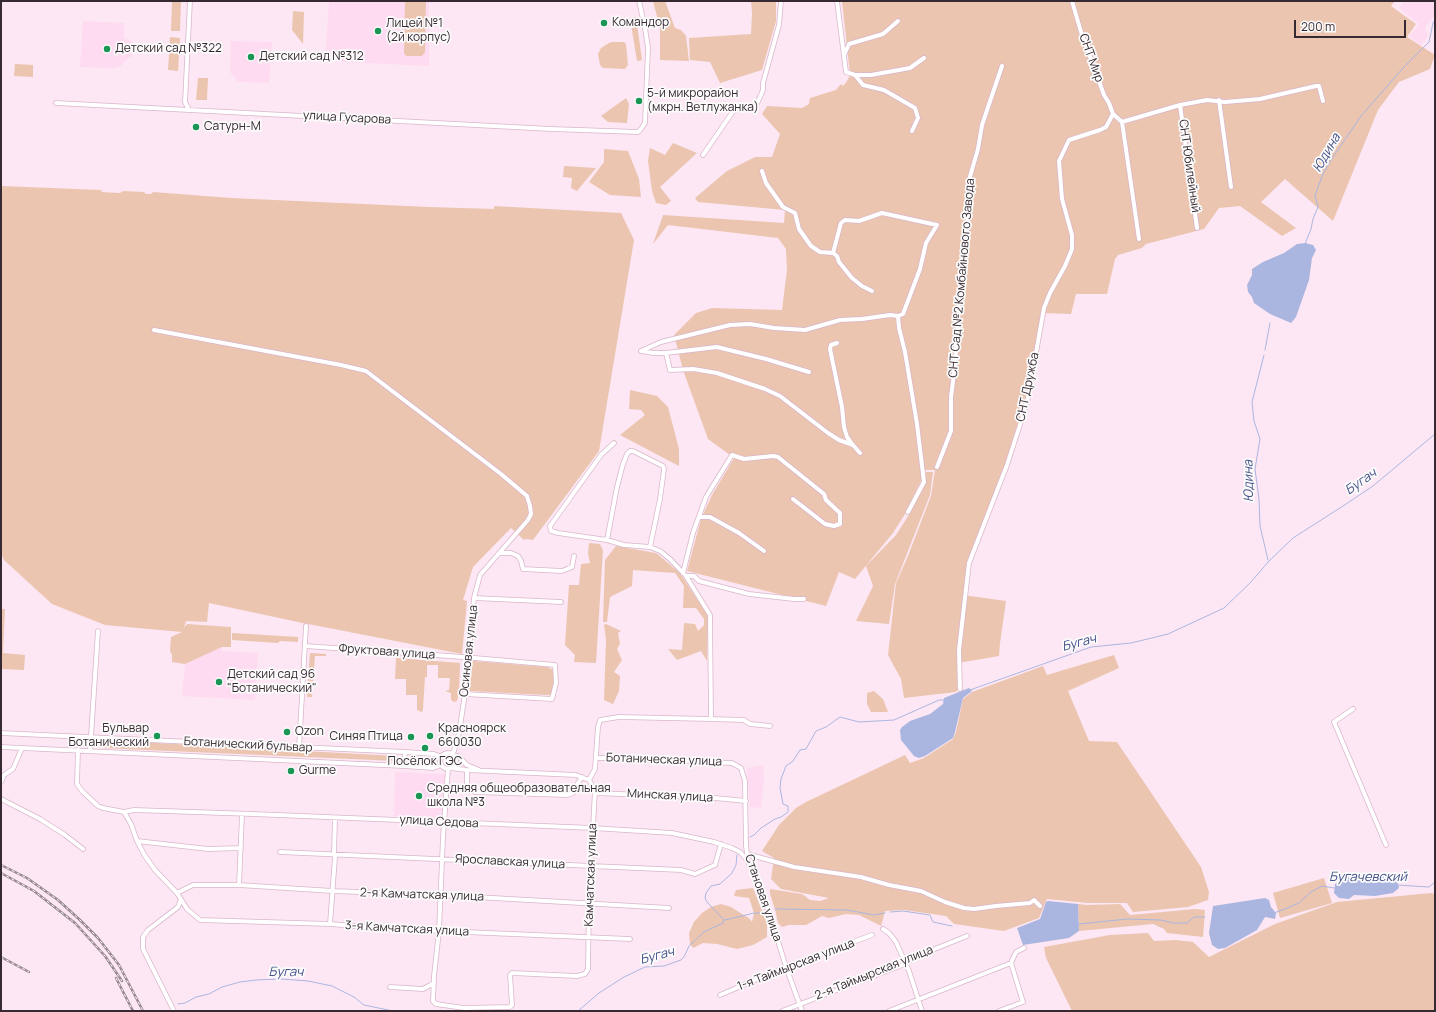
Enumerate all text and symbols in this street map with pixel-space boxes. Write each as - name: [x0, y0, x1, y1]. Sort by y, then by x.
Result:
- scale bar: [1296, 12, 1408, 38]
- place label: Командор: [612, 16, 669, 30]
- place label: Лицей №1 (2й корпус): [386, 17, 451, 45]
- marker: Командор: [599, 18, 609, 28]
- text: 200 m: [1301, 18, 1335, 35]
- marker: Лицей №1 (2й корпус): [373, 26, 383, 36]
- street label: СНТ Мир: [1076, 32, 1106, 84]
- place label: Детский сад №322: [115, 42, 222, 56]
- marker: Детский сад №322: [102, 44, 112, 54]
- place label: Детский сад №312: [259, 50, 364, 64]
- marker: Детский сад №312: [246, 52, 256, 62]
- place label: 5-й микрорайон (мкрн. Ветлужанка): [647, 87, 759, 115]
- marker: 5-й микрорайон (мкрн. Ветлужанка): [634, 96, 644, 106]
- street label: улица Гусарова: [302, 108, 392, 128]
- street label: СНТ Юбилейный: [1175, 119, 1203, 213]
- place label: Сатурн-М: [204, 120, 261, 134]
- marker: Сатурн-М: [191, 122, 201, 132]
- water label: Юдина: [1310, 131, 1344, 175]
- street label: СНТ Сад №2 Комбайнового Завода: [946, 178, 978, 378]
- street label: СНТ Дружба: [1014, 351, 1042, 423]
- water label: Юдина: [1241, 460, 1257, 502]
- water label: Бугач: [1342, 466, 1380, 498]
- street label: Осиновая улица: [457, 604, 481, 698]
- water label: Бугач: [1060, 631, 1098, 655]
- street label: Фруктовая улица: [338, 641, 436, 663]
- place label: Детский сад 96 "Ботанический": [227, 668, 317, 696]
- marker: Детский сад 96 "Ботанический": [214, 677, 224, 687]
- place label: Бульвар Ботанический: [69, 722, 149, 750]
- place label: Красноярск 660030: [438, 722, 506, 750]
- place label: Ozon: [295, 725, 324, 739]
- marker: Ozon: [282, 727, 292, 737]
- place label: Синяя Птица: [330, 730, 403, 744]
- marker: Бульвар Ботанический: [152, 731, 162, 741]
- marker: Красноярск 660030: [425, 731, 435, 741]
- marker: Синяя Птица: [406, 732, 416, 742]
- street label: Ботанический бульвар: [183, 734, 313, 756]
- marker: Посёлок ГЭС: [420, 743, 430, 753]
- street label: Ботаническая улица: [606, 751, 722, 769]
- place label: Посёлок ГЭС: [388, 755, 462, 769]
- place label: Gurme: [299, 764, 336, 778]
- marker: Gurme: [286, 766, 296, 776]
- place label: Средняя общеобразовательная школа №3: [427, 782, 611, 810]
- street label: Минская улица: [627, 787, 713, 805]
- marker: Средняя общеобразовательная школа №3: [414, 791, 424, 801]
- street label: улица Седова: [399, 813, 479, 831]
- street label: Камчатская улица: [582, 823, 600, 927]
- street label: Ярославская улица: [454, 852, 566, 872]
- street label: Становая улица: [741, 852, 785, 944]
- water label: Бугачевский: [1329, 869, 1407, 885]
- street label: 2-я Камчатская улица: [360, 886, 484, 904]
- street label: 3-я Камчатская улица: [345, 919, 469, 939]
- street label: 1-я Таймырская улица: [735, 936, 857, 994]
- street label: 2-я Таймырская улица: [813, 943, 935, 1003]
- water label: Бугач: [638, 944, 676, 968]
- water label: Бугач: [269, 964, 303, 980]

